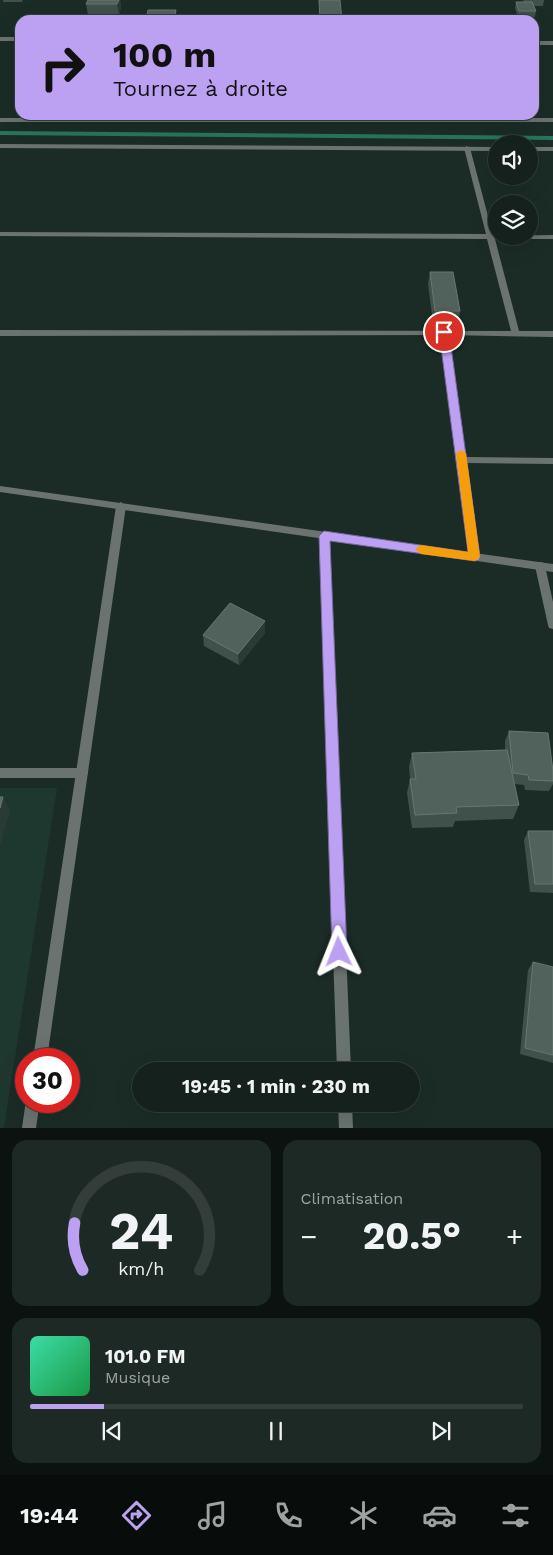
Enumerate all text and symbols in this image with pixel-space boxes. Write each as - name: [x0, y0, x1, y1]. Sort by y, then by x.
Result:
- text: 100 m: [113, 34, 216, 76]
- icon: right: [30, 35, 95, 100]
- text: Tournez à droite: [113, 76, 288, 101]
- map controls: [488, 135, 538, 245]
- button: sound: [488, 135, 538, 185]
- button: layers: [488, 195, 538, 245]
- pin: [423, 311, 465, 353]
- icon: arrive: [430, 318, 458, 346]
- position arrow: [312, 925, 364, 977]
- speed limit sign: 30: [15, 1048, 80, 1113]
- text: 19:45 · 1 min · 230 m: [182, 1075, 370, 1098]
- text: Climatisation: [301, 1189, 403, 1208]
- text: 24: [109, 1201, 173, 1262]
- text: 20.5°: [362, 1214, 461, 1258]
- text: −: [301, 1220, 317, 1253]
- text: +: [506, 1220, 523, 1253]
- text: km/h: [118, 1258, 164, 1279]
- text: 101.0 FM: [105, 1345, 186, 1368]
- text: Musique: [105, 1368, 170, 1387]
- icon: previous: [98, 1417, 126, 1445]
- icon: pause: [262, 1417, 290, 1445]
- icon: next: [427, 1417, 455, 1445]
- icon: directions: [119, 1498, 154, 1533]
- icon: music: [195, 1498, 230, 1533]
- icon: phone: [271, 1498, 306, 1533]
- icon: climate: [346, 1498, 381, 1533]
- icon: car: [422, 1498, 457, 1533]
- icon: filters: [498, 1498, 533, 1533]
- text: 19:44: [20, 1503, 78, 1528]

